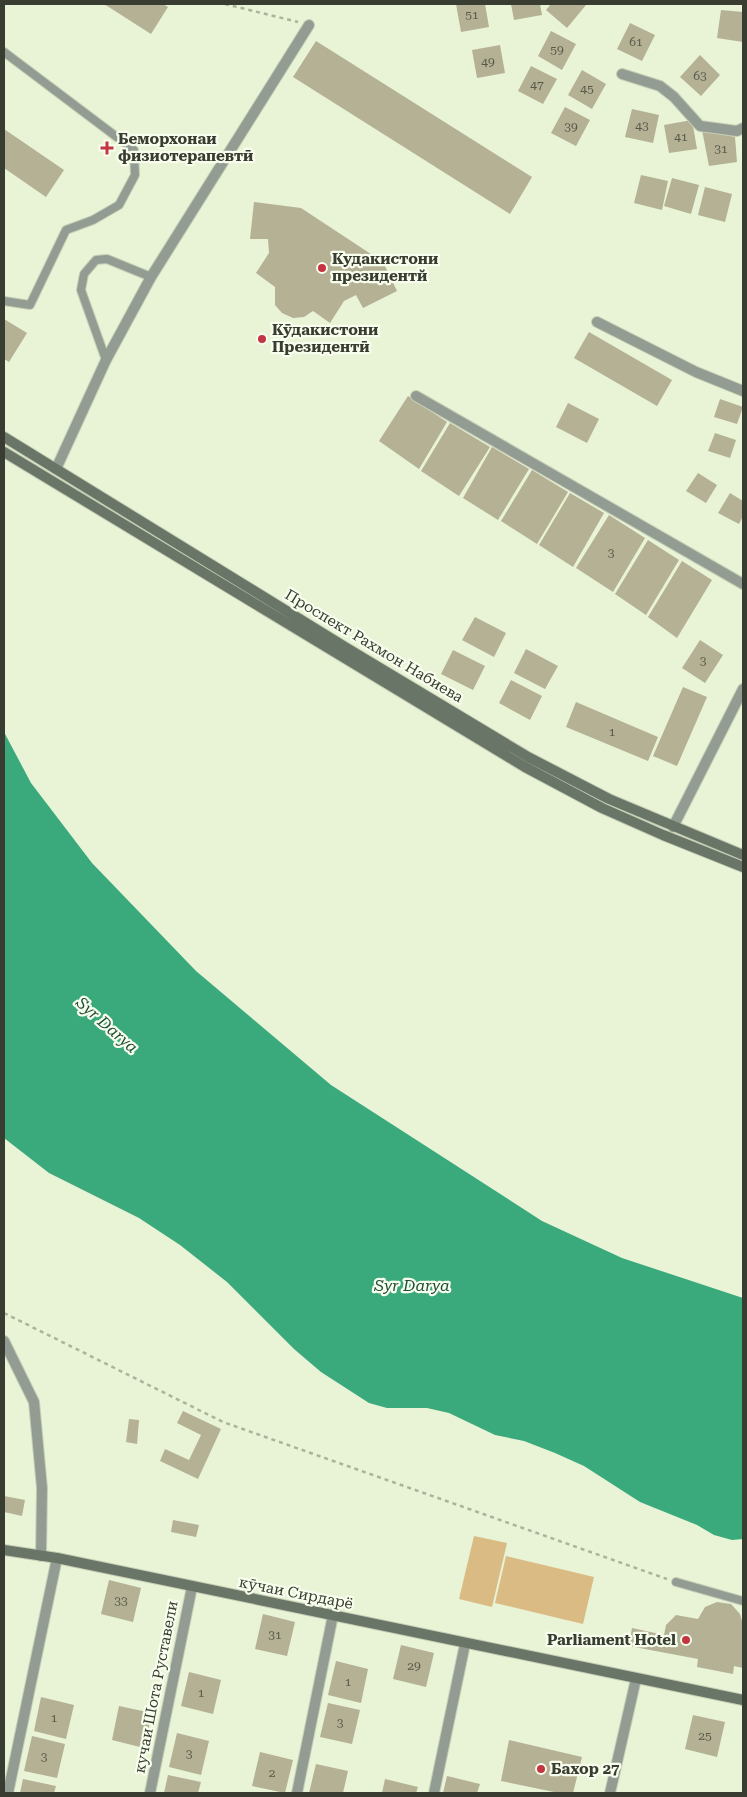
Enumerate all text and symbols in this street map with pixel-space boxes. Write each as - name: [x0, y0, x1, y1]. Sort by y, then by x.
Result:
- house number: 51: [465, 8, 479, 22]
- house number: 61: [629, 35, 643, 49]
- house number: 59: [550, 43, 564, 57]
- house number: 49: [481, 55, 495, 69]
- house number: 63: [693, 69, 707, 83]
- house number: 47: [530, 78, 544, 92]
- house number: 45: [580, 82, 594, 96]
- house number: 43: [635, 119, 649, 133]
- house number: 39: [564, 120, 578, 134]
- place label: Беморхонаи физиотерапевтӣ: [118, 130, 253, 165]
- house number: 41: [674, 130, 688, 144]
- marker: Беморхонаи физиотерапевтӣ: [100, 141, 114, 155]
- house number: 31: [714, 142, 728, 156]
- place label: Кудакистони президентй: [332, 250, 438, 285]
- marker: Кудакистони президентй: [316, 262, 328, 274]
- place label: Кӯдакистони Президентӣ: [272, 321, 378, 356]
- marker: Кӯдакистони Президентӣ: [256, 333, 268, 345]
- house number: 3: [608, 546, 615, 560]
- street label: Проспект Рахмон Набиева: [282, 586, 466, 706]
- house number: 3: [700, 654, 707, 668]
- house number: 1: [609, 725, 616, 739]
- water label: Syr Darya: [71, 992, 142, 1057]
- water label: Syr Darya: [373, 1276, 450, 1295]
- street label: кӯчаи Сирдарё: [237, 1573, 355, 1613]
- house number: 33: [114, 1594, 128, 1608]
- street label: кучаи Шота Руставели: [130, 1599, 182, 1775]
- house number: 31: [268, 1628, 282, 1642]
- place label: Parliament Hotel: [547, 1631, 676, 1649]
- marker: Parliament Hotel: [680, 1634, 692, 1646]
- house number: 29: [407, 1659, 421, 1673]
- house number: 1: [345, 1675, 352, 1689]
- house number: 1: [198, 1686, 205, 1700]
- house number: 1: [51, 1711, 58, 1725]
- house number: 3: [337, 1716, 344, 1730]
- house number: 25: [698, 1729, 712, 1743]
- house number: 3: [186, 1747, 193, 1761]
- house number: 3: [41, 1750, 48, 1764]
- place label: Бахор 27: [551, 1760, 620, 1778]
- marker: Бахор 27: [535, 1763, 547, 1775]
- house number: 2: [269, 1766, 276, 1780]

